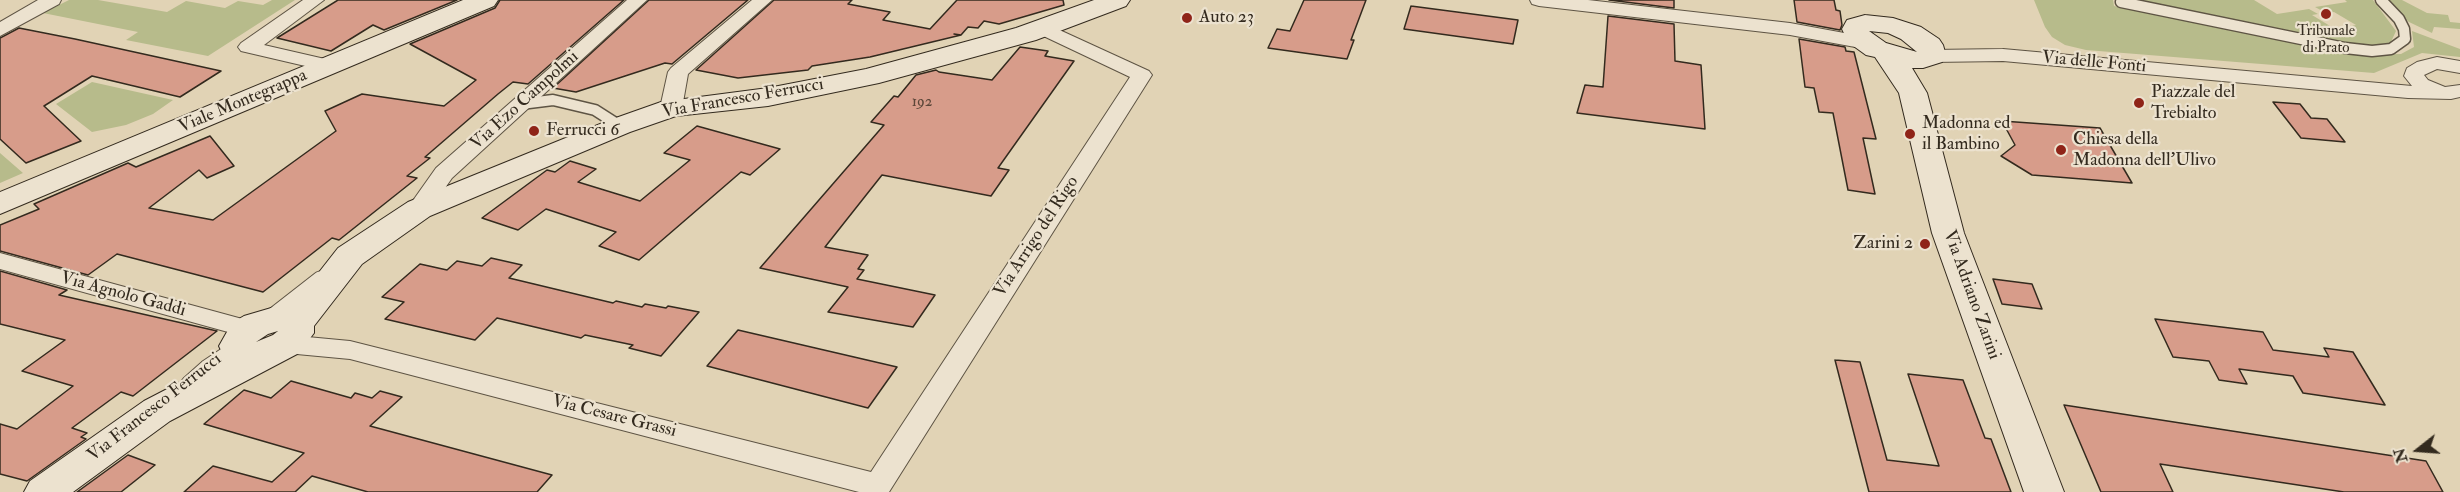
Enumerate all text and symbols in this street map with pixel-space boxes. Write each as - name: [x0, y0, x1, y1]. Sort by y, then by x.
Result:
- place label: Auto 23: [1199, 7, 1254, 29]
- marker: Tribunale di Prato: [2319, 7, 2333, 21]
- marker: Auto 23: [1180, 11, 1194, 25]
- place label: Tribunale di Prato: [2297, 23, 2355, 58]
- street label: Via Ezo Campolmi: [466, 47, 584, 155]
- street label: Via delle Fonti: [2041, 48, 2147, 78]
- street label: Viale Montegrappa: [175, 65, 311, 139]
- street label: Via Francesco Ferrucci: [660, 74, 826, 124]
- place label: Piazzale del Trebialto: [2151, 82, 2235, 124]
- house number: 192: [912, 94, 932, 112]
- marker: Piazzale del Trebialto: [2132, 96, 2146, 110]
- place label: Madonna ed il Bambino: [1922, 113, 2010, 156]
- place label: Ferrucci 6: [546, 120, 619, 142]
- marker: Ferrucci 6: [527, 124, 541, 138]
- marker: Madonna ed il Bambino: [1903, 127, 1917, 141]
- place label: Chiesa della Madonna dell'Ulivo: [2073, 129, 2216, 172]
- marker: Chiesa della Madonna dell'Ulivo: [2054, 143, 2068, 157]
- street label: Via Arrigo del Rigo: [990, 173, 1084, 301]
- street label: Via Adriano Zarini: [1938, 227, 2004, 363]
- place label: Zarini 2: [1854, 233, 1913, 255]
- marker: Zarini 2: [1918, 237, 1932, 251]
- street label: Via Agnolo Gaddi: [58, 268, 188, 322]
- street label: Via Francesco Ferrucci: [84, 349, 226, 467]
- street label: Via Cesare Grassi: [550, 391, 678, 443]
- north arrow: [2388, 420, 2448, 480]
- text: N: [2389, 445, 2412, 465]

